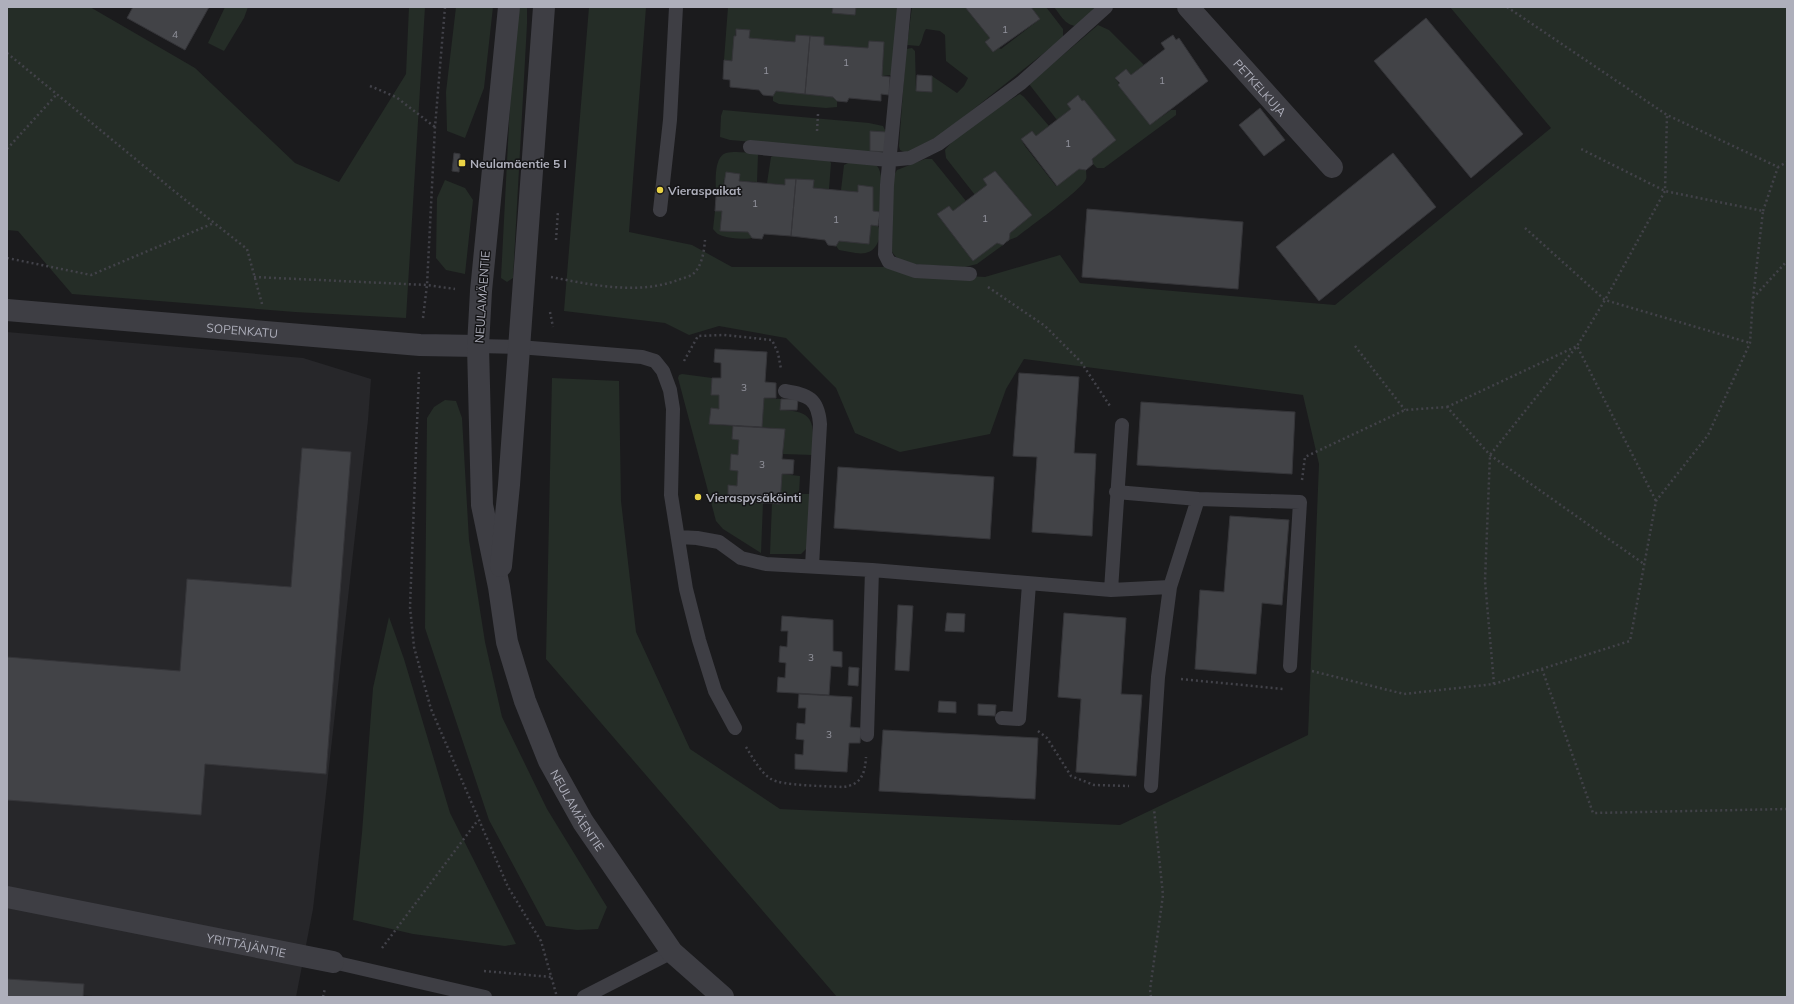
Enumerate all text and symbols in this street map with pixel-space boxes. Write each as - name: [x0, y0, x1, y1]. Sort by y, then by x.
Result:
- house number: 1: [1002, 23, 1008, 36]
- house number: 4: [172, 28, 178, 41]
- house number: 1: [843, 56, 849, 69]
- street label: PETKELKUJA: [1231, 56, 1290, 119]
- house number: 1: [763, 64, 769, 77]
- house number: 1: [1159, 74, 1165, 87]
- house number: 1: [1065, 137, 1071, 150]
- place label: Neulamäentie 5 I: [470, 156, 567, 171]
- marker: Neulamäentie 5 I: [457, 158, 467, 168]
- place label: Vieraspaikat: [667, 183, 741, 198]
- marker: Vieraspaikat: [655, 185, 665, 195]
- house number: 1: [752, 197, 758, 210]
- house number: 1: [982, 212, 988, 225]
- house number: 1: [833, 213, 839, 226]
- street label: NEULAMÄENTIE: [471, 250, 493, 344]
- street label: SOPENKATU: [206, 319, 279, 340]
- house number: 3: [741, 381, 747, 394]
- house number: 3: [759, 458, 765, 471]
- place label: Vieraspysäköinti: [705, 490, 801, 505]
- marker: Vieraspysäköinti: [693, 492, 703, 502]
- house number: 3: [808, 651, 814, 664]
- house number: 3: [826, 728, 832, 741]
- street label: NEULAMÄENTIE: [548, 767, 608, 854]
- street label: YRITTÄJÄNTIE: [204, 929, 287, 960]

